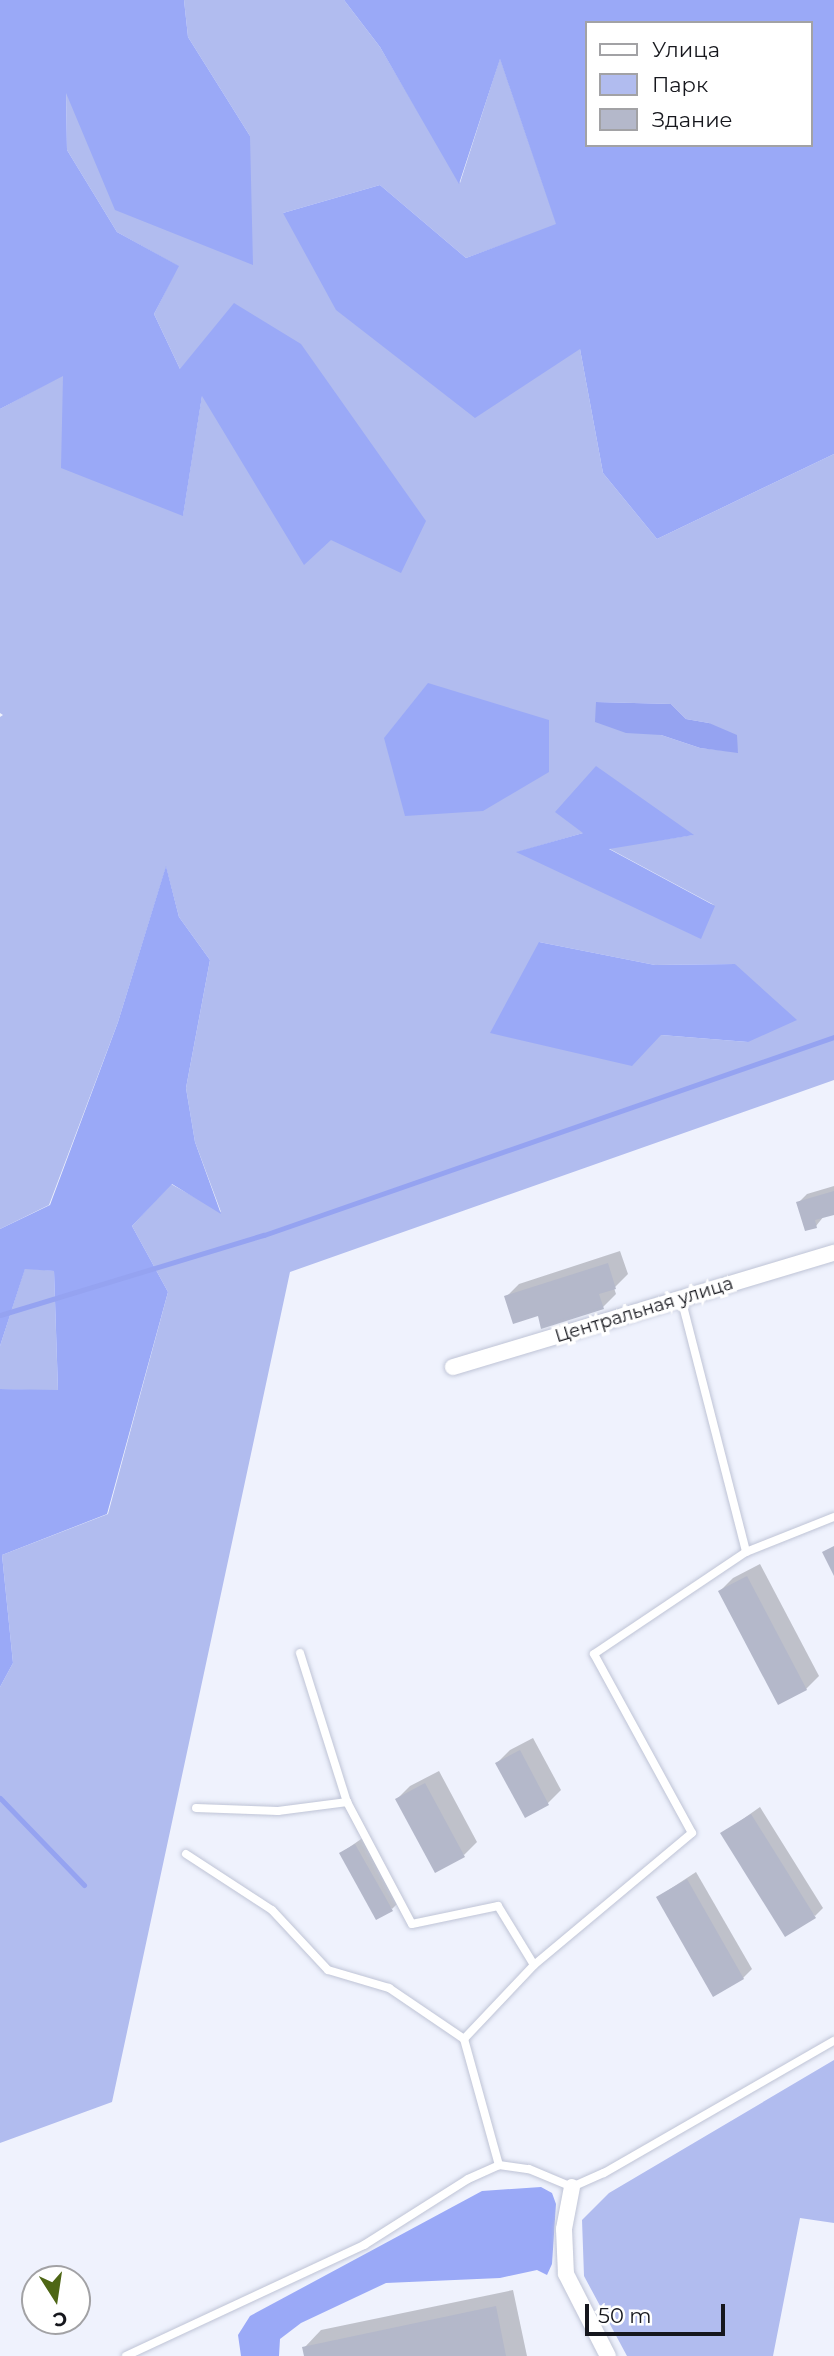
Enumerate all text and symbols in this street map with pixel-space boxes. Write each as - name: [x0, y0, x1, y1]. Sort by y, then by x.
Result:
- legend: [586, 21, 813, 147]
- text: Улица: [652, 37, 720, 62]
- text: Парк: [652, 72, 708, 97]
- text: Здание: [652, 107, 733, 132]
- street label: Центральная улица: [552, 1273, 736, 1347]
- north arrow: [21, 2265, 91, 2335]
- scale bar: [589, 2290, 729, 2334]
- text: 50 m: [598, 2303, 652, 2328]
- text: С: [51, 2306, 69, 2332]

